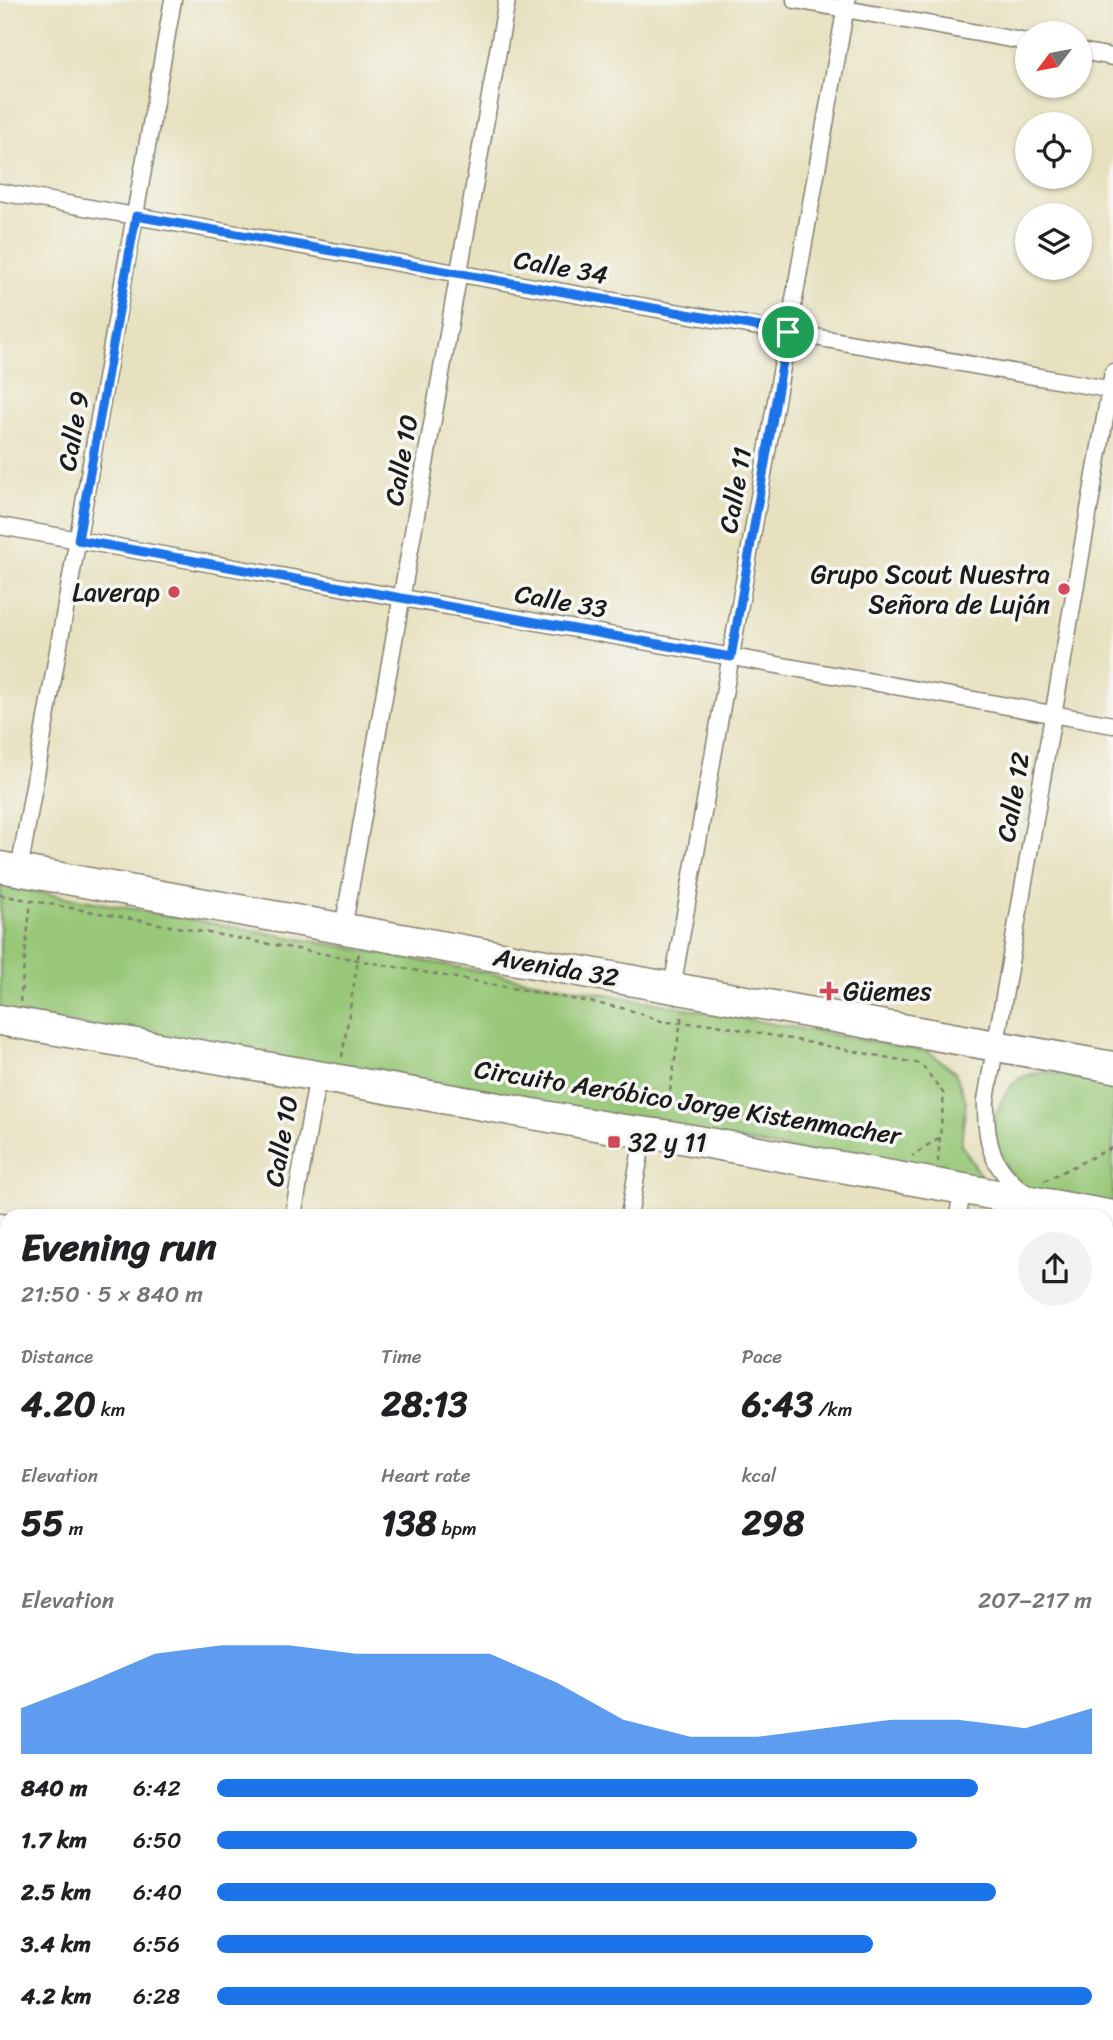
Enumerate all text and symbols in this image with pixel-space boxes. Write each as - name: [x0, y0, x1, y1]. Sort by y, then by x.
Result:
- north arrow: [1015, 21, 1092, 98]
- map controls: [1015, 21, 1092, 280]
- button: locate: [1015, 112, 1092, 189]
- button: layers: [1015, 203, 1092, 280]
- street label: Calle 34: [510, 236, 612, 298]
- pin: [758, 302, 818, 362]
- icon: arrive: [769, 313, 807, 351]
- street label: Calle 9: [43, 388, 103, 474]
- street label: Calle 10: [370, 411, 432, 509]
- street label: Calle 11: [705, 443, 765, 537]
- place label: Grupo Scout Nuestra Señora de Luján: [810, 551, 1050, 627]
- place label: Laverap: [72, 569, 160, 615]
- street label: Calle 33: [511, 570, 611, 632]
- marker: Grupo Scout Nuestra Señora de Luján: [1056, 581, 1072, 597]
- marker: Laverap: [166, 584, 182, 600]
- street label: Calle 12: [983, 748, 1043, 846]
- street label: Avenida 32: [489, 933, 622, 1001]
- place label: Güemes: [843, 968, 932, 1014]
- marker: Güemes: [821, 983, 837, 999]
- street label: Circuito Aeróbico Jorge Kistenmacher: [471, 1046, 906, 1159]
- street label: Calle 10: [250, 1092, 312, 1190]
- place label: 32 y 11: [628, 1119, 707, 1165]
- marker: 32 y 11: [606, 1134, 622, 1150]
- text: Evening run: [21, 1214, 217, 1281]
- button: share: [1018, 1232, 1092, 1306]
- text: 21:50 · 5 × 840 m: [21, 1274, 203, 1315]
- text: Distance: [21, 1340, 93, 1373]
- text: Time: [381, 1340, 422, 1373]
- text: Pace: [742, 1340, 782, 1373]
- text: 4.20: [21, 1373, 96, 1435]
- text: 28:13: [381, 1373, 467, 1435]
- text: 6:43: [742, 1373, 813, 1435]
- text: km: [96, 1393, 125, 1426]
- text: /km: [813, 1393, 852, 1426]
- text: Elevation: [21, 1459, 98, 1492]
- text: Heart rate: [381, 1459, 471, 1492]
- text: kcal: [742, 1459, 776, 1492]
- text: 55: [21, 1492, 64, 1554]
- text: 138: [381, 1492, 437, 1554]
- text: 298: [742, 1492, 804, 1554]
- text: m: [64, 1512, 83, 1545]
- text: bpm: [437, 1512, 477, 1545]
- text: Elevation: [21, 1580, 114, 1621]
- text: 207–217 m: [978, 1580, 1092, 1621]
- text: 840 m: [21, 1768, 87, 1809]
- text: 6:42: [133, 1768, 181, 1809]
- text: 1.7 km: [21, 1820, 87, 1861]
- text: 6:50: [133, 1820, 182, 1861]
- text: 2.5 km: [21, 1872, 91, 1913]
- text: 6:40: [133, 1872, 182, 1913]
- text: 3.4 km: [21, 1924, 91, 1965]
- text: 6:56: [133, 1924, 180, 1965]
- text: 4.2 km: [21, 1976, 91, 2017]
- text: 6:28: [133, 1976, 180, 2017]

